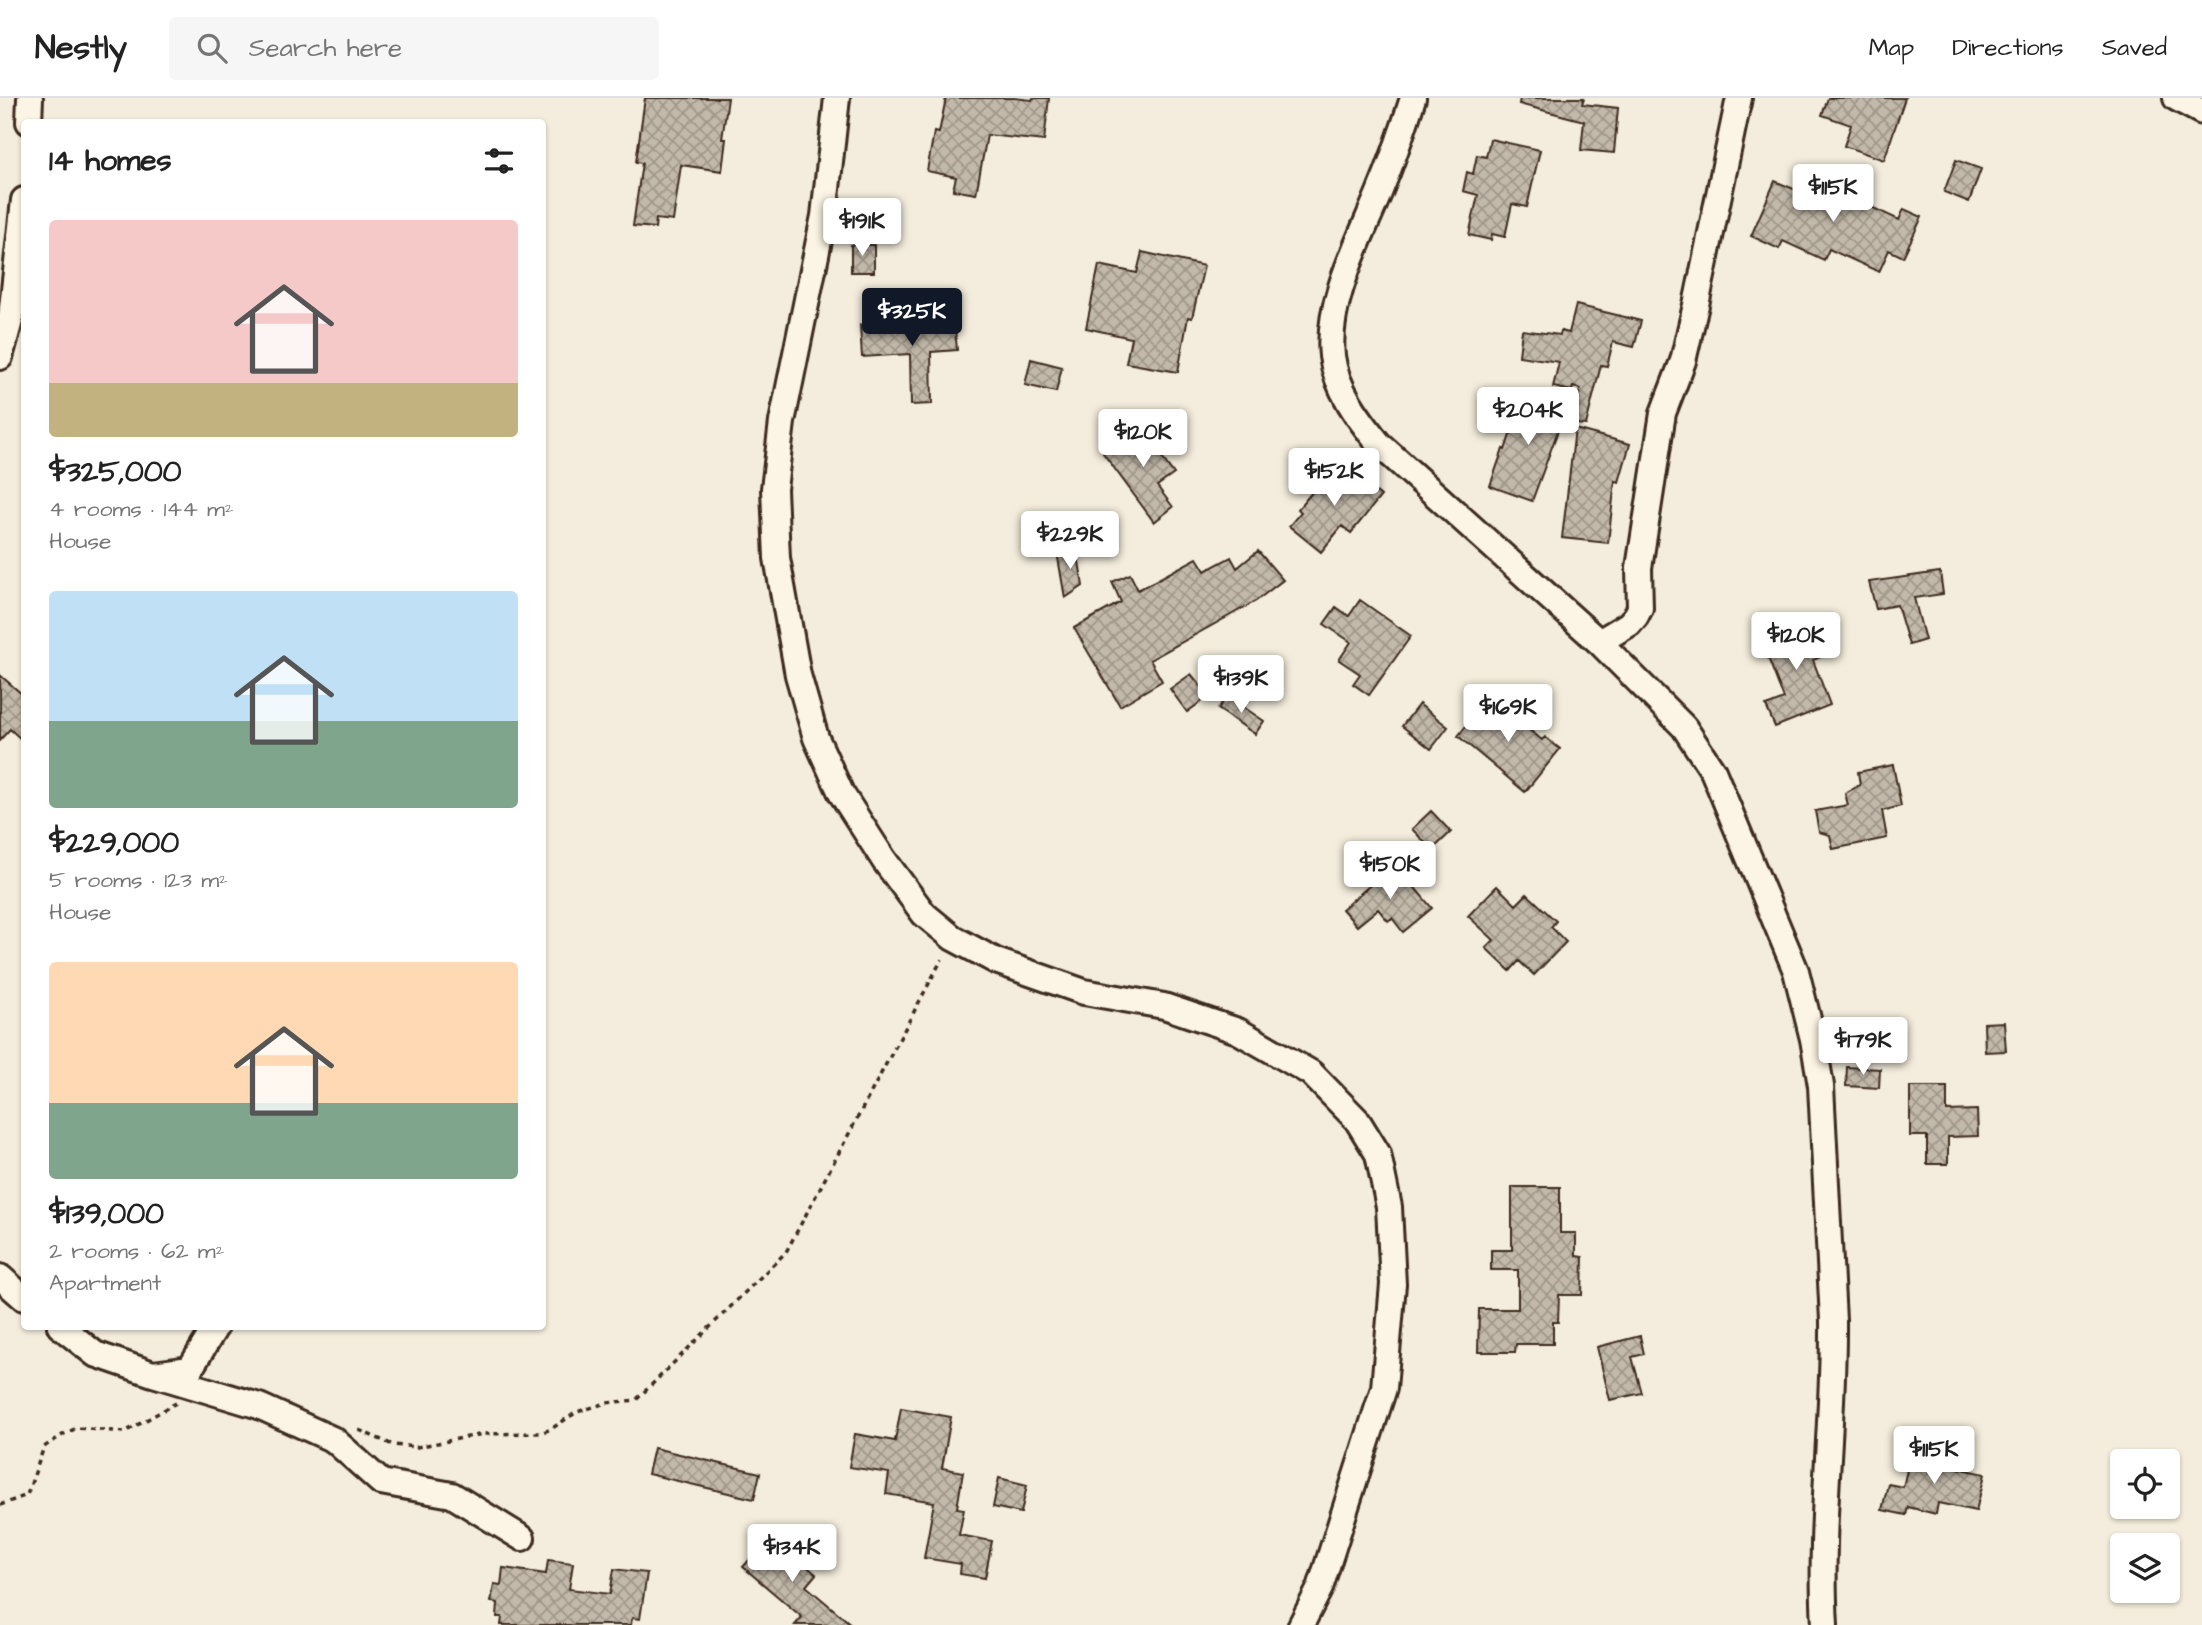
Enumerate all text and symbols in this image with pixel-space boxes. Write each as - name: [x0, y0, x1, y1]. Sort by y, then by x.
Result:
- search box: [169, 17, 659, 80]
- text: Nestly: [35, 25, 127, 71]
- icon: search: [193, 29, 231, 67]
- text: Search here: [249, 30, 402, 66]
- text: Map: [1869, 31, 1914, 65]
- text: Directions: [1952, 31, 2064, 65]
- text: Saved: [2102, 31, 2167, 65]
- text: 14 homes: [49, 140, 172, 182]
- icon: filters: [480, 142, 518, 180]
- pin: $115K: [1784, 164, 1882, 224]
- text: $115K: [1809, 171, 1857, 203]
- pin: $191K: [813, 198, 911, 258]
- text: $191K: [839, 205, 885, 237]
- icon: home: [221, 266, 347, 392]
- pin: $325K: [863, 288, 961, 348]
- text: $325K: [878, 295, 946, 327]
- pin: $204K: [1479, 388, 1577, 447]
- text: $204K: [1493, 394, 1563, 426]
- pin: $120K: [1094, 410, 1192, 469]
- text: $120K: [1114, 416, 1172, 448]
- pin: $152K: [1285, 448, 1383, 508]
- text: $325,000: [49, 451, 181, 493]
- text: $152K: [1304, 455, 1364, 487]
- text: 4 rooms · 144 m²: [49, 493, 234, 525]
- pin: $229K: [1021, 512, 1119, 571]
- text: $229K: [1037, 518, 1103, 550]
- text: House: [49, 525, 112, 557]
- pin: $120K: [1747, 612, 1845, 672]
- text: $120K: [1767, 619, 1825, 651]
- icon: home: [221, 637, 347, 763]
- pin: $139K: [1192, 656, 1290, 715]
- text: $139K: [1214, 662, 1268, 694]
- pin: $169K: [1459, 684, 1557, 744]
- text: $169K: [1479, 691, 1537, 723]
- text: $229,000: [49, 822, 179, 864]
- pin: $150K: [1341, 842, 1439, 901]
- text: $150K: [1360, 848, 1420, 880]
- text: 5 rooms · 123 m²: [49, 864, 228, 896]
- text: House: [49, 896, 112, 928]
- icon: home: [221, 1008, 347, 1134]
- pin: $179K: [1814, 1018, 1912, 1077]
- text: $179K: [1835, 1024, 1891, 1056]
- text: $139,000: [49, 1193, 164, 1235]
- text: 2 rooms · 62 m²: [49, 1235, 224, 1267]
- text: Apartment: [49, 1267, 161, 1299]
- pin: $115K: [1885, 1426, 1983, 1486]
- text: $115K: [1910, 1433, 1958, 1465]
- map controls: [2110, 1449, 2180, 1603]
- button: locate: [2110, 1449, 2180, 1519]
- pin: $134K: [743, 1524, 841, 1584]
- text: $134K: [763, 1531, 821, 1563]
- button: layers: [2110, 1533, 2180, 1603]

